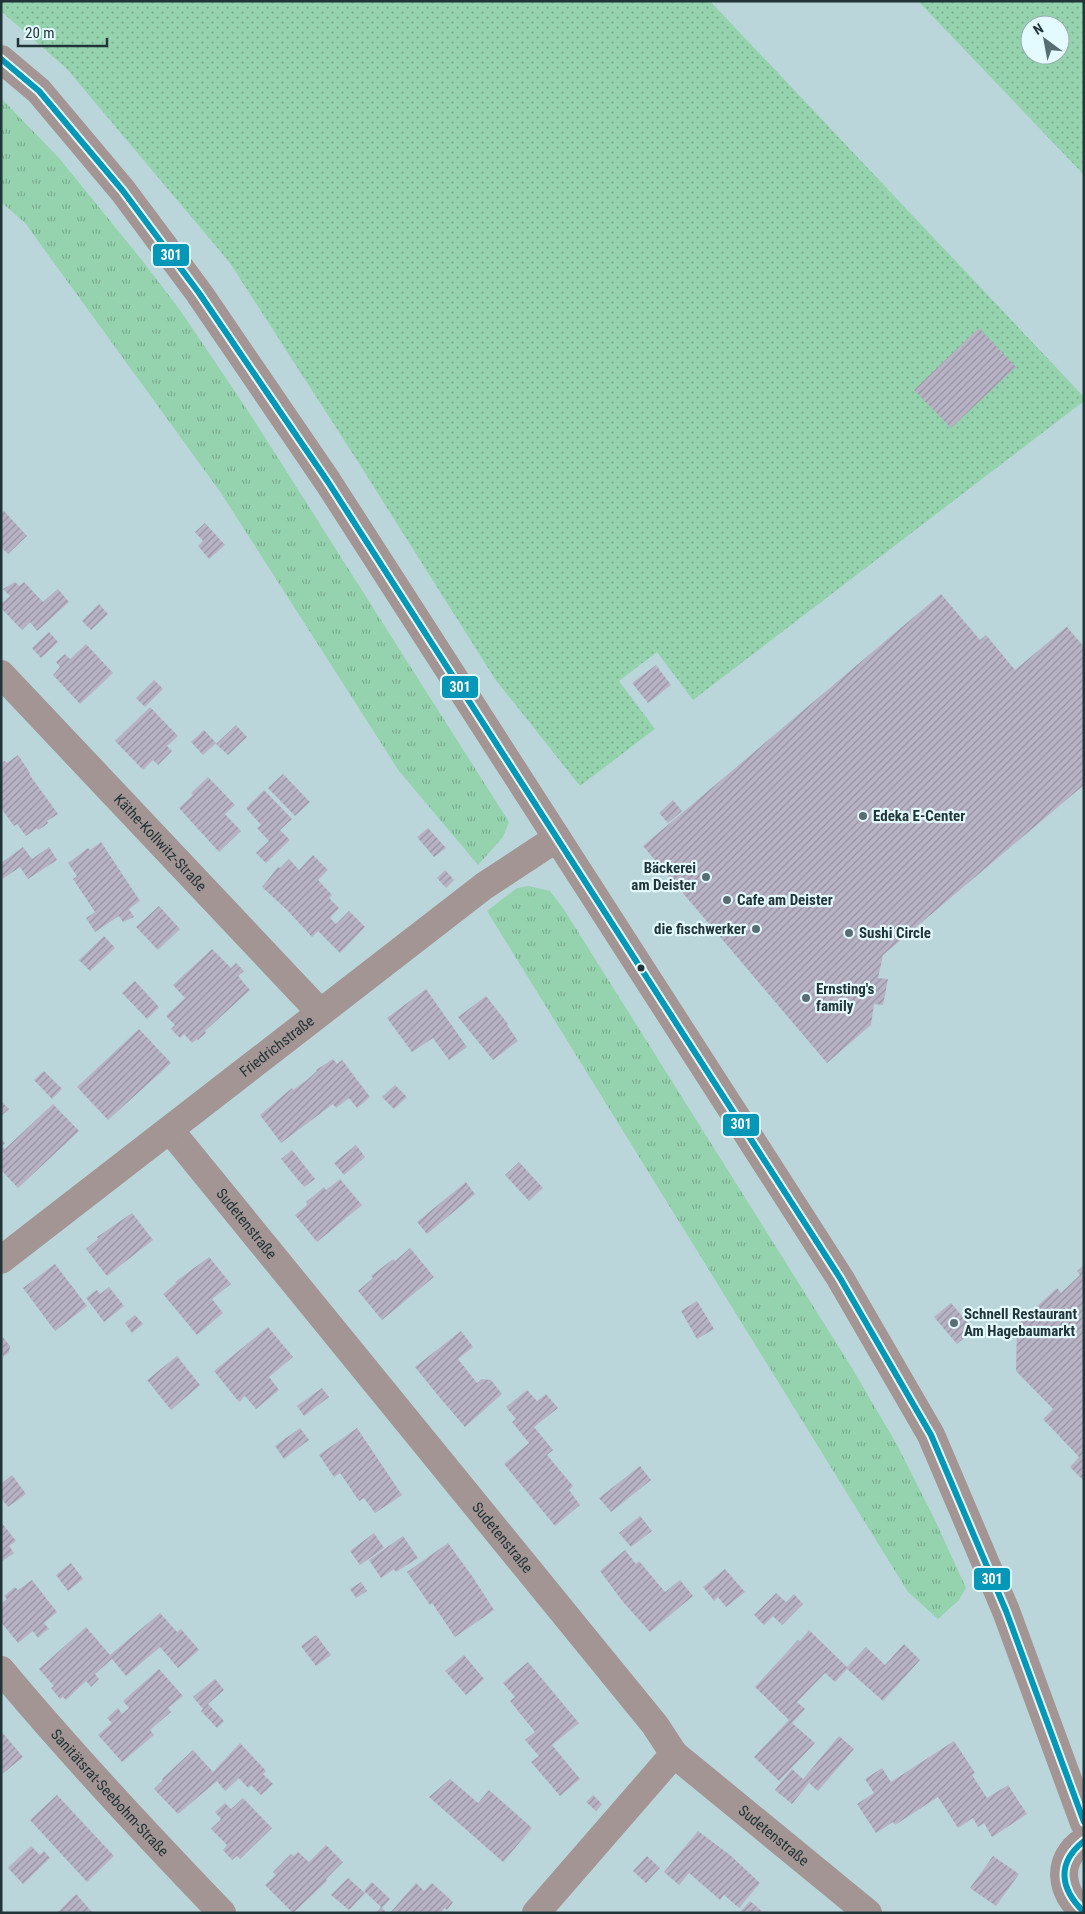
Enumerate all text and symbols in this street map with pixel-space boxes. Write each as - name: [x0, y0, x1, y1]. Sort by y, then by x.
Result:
- scale bar: [18, 15, 106, 47]
- north arrow: [1020, 15, 1070, 65]
- text: N: [1030, 20, 1046, 38]
- text: 20 m: [25, 24, 55, 42]
- line badge: 301: [152, 243, 190, 267]
- text: 301: [160, 247, 182, 263]
- line badge: 301: [441, 675, 479, 699]
- text: 301: [449, 679, 471, 695]
- street label: Käthe-Kollwitz-Straße: [110, 790, 210, 895]
- place label: Edeka E-Center: [873, 807, 965, 825]
- marker: Edeka E-Center: [857, 810, 869, 822]
- place label: Bäckerei am Deister: [631, 859, 696, 894]
- marker: Bäckerei am Deister: [700, 871, 712, 883]
- place label: Cafe am Deister: [737, 891, 833, 909]
- marker: Cafe am Deister: [721, 894, 733, 906]
- place label: die fischwerker: [654, 920, 746, 938]
- marker: die fischwerker: [750, 923, 762, 935]
- place label: Sushi Circle: [859, 924, 931, 942]
- marker: Sushi Circle: [843, 927, 855, 939]
- unlabelled marker: [636, 963, 646, 973]
- place label: Ernsting's family: [816, 980, 875, 1015]
- marker: Ernsting's family: [800, 992, 812, 1004]
- street label: Friedrichstraße: [236, 1012, 318, 1081]
- line badge: 301: [722, 1113, 760, 1137]
- text: 301: [730, 1116, 752, 1132]
- street label: Sudetenstraße: [212, 1185, 281, 1263]
- place label: Schnell Restaurant Am Hagebaumarkt: [964, 1305, 1077, 1340]
- marker: Schnell Restaurant Am Hagebaumarkt: [948, 1317, 960, 1329]
- street label: Sudetenstraße: [468, 1499, 536, 1577]
- line badge: 301: [973, 1567, 1011, 1591]
- text: 301: [981, 1571, 1003, 1587]
- street label: Sanitätsrat-Seebohm-Straße: [47, 1726, 172, 1860]
- street label: Sudetenstraße: [735, 1801, 812, 1870]

